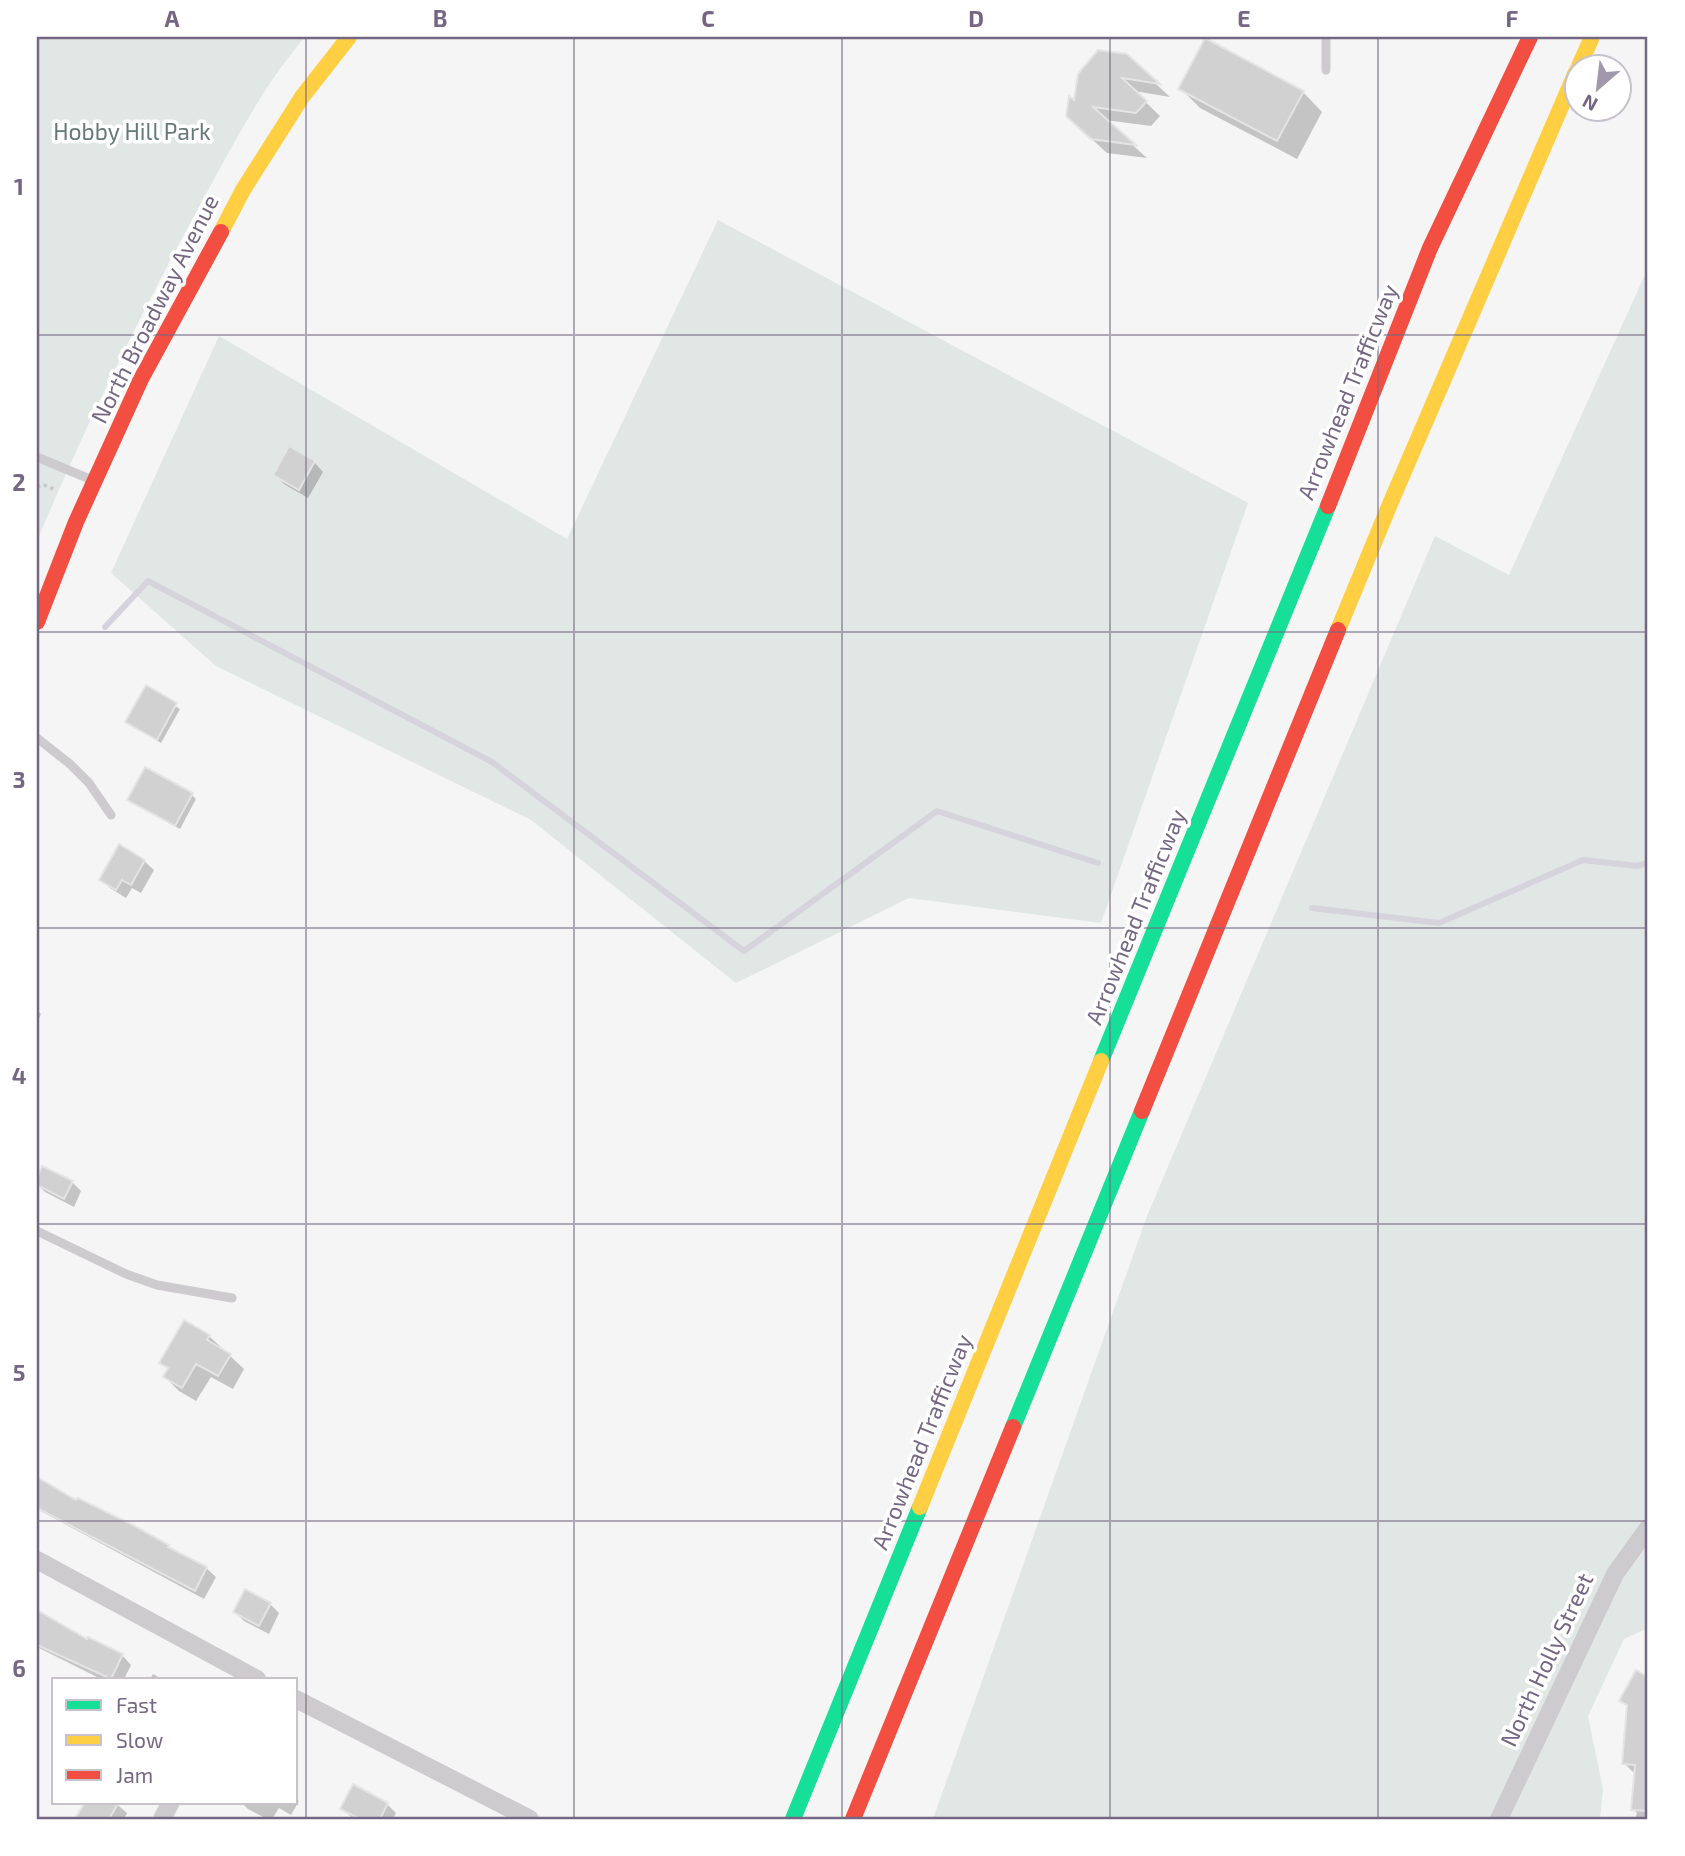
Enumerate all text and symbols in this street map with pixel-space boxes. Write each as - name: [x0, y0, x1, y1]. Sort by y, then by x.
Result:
- text: A: [164, 4, 180, 32]
- text: B: [433, 4, 447, 32]
- text: C: [701, 4, 715, 32]
- text: D: [968, 4, 984, 32]
- text: E: [1237, 4, 1251, 32]
- text: F: [1506, 4, 1519, 32]
- north arrow: [1562, 52, 1632, 122]
- text: N: [1578, 90, 1601, 117]
- park label: Hobby Hill Park: [53, 117, 211, 145]
- text: 1: [14, 172, 24, 200]
- street label: North Broadway Avenue: [84, 190, 224, 427]
- street label: Arrowhead Trafficway: [1291, 280, 1403, 503]
- text: 2: [12, 468, 26, 496]
- text: 3: [12, 765, 26, 793]
- street label: Arrowhead Trafficway: [1079, 805, 1191, 1028]
- text: 4: [12, 1061, 26, 1089]
- street label: Arrowhead Trafficway: [865, 1330, 977, 1553]
- text: 5: [13, 1358, 25, 1386]
- street label: North Holly Street: [1494, 1568, 1599, 1751]
- text: 6: [12, 1654, 26, 1682]
- legend: [52, 1678, 298, 1804]
- text: Fast: [116, 1692, 157, 1717]
- text: Slow: [116, 1727, 163, 1752]
- text: Jam: [116, 1762, 153, 1787]

